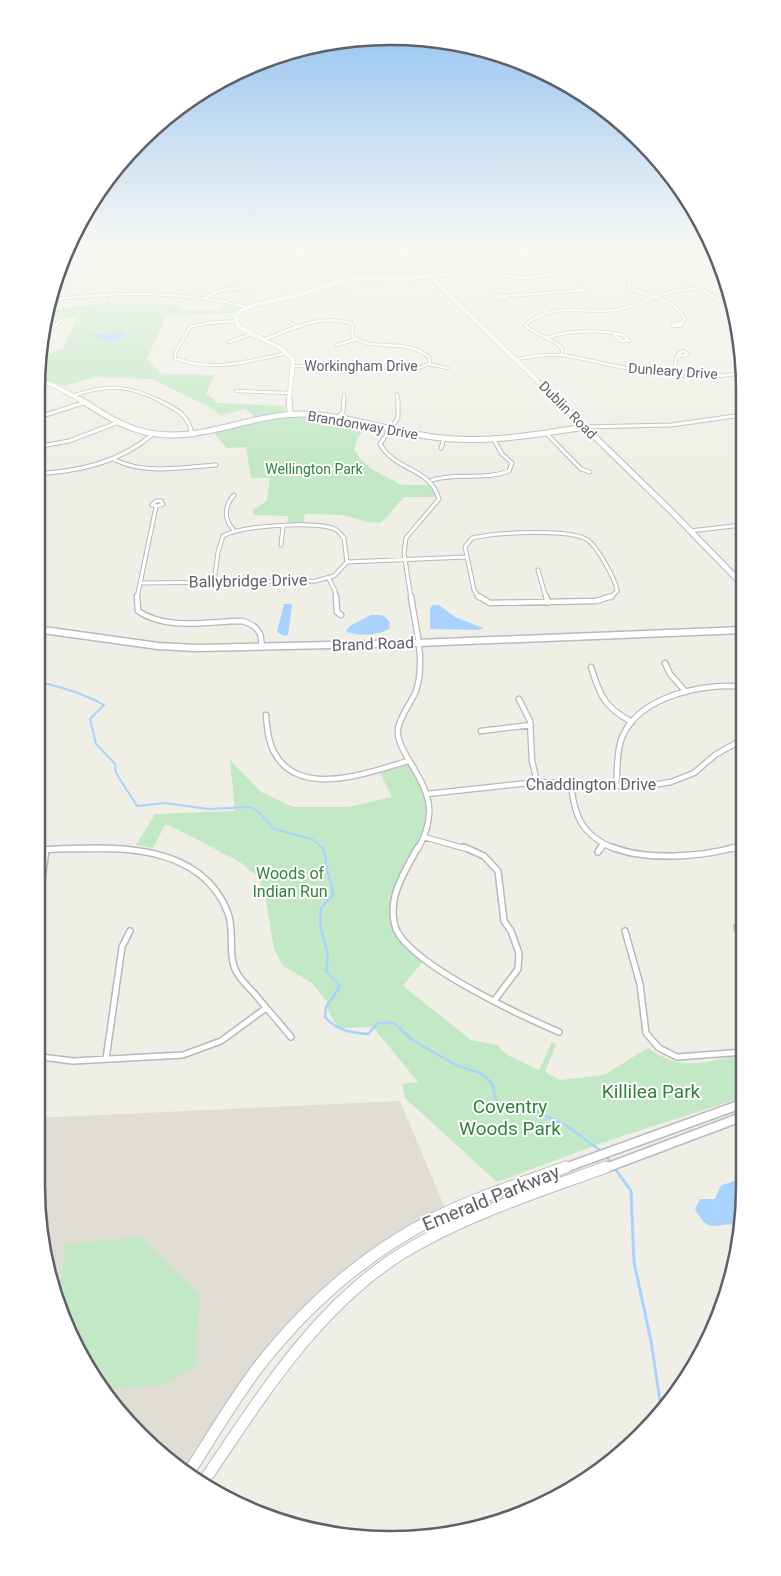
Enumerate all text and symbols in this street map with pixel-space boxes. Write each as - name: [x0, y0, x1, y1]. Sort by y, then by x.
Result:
- street label: Workingham Drive: [304, 358, 418, 374]
- street label: Dunleary Drive: [628, 360, 718, 382]
- street label: Dublin Road: [536, 378, 600, 442]
- street label: Brandonway Drive: [307, 407, 419, 443]
- park label: Wellington Park: [265, 461, 364, 477]
- street label: Ballybridge Drive: [188, 570, 308, 592]
- street label: Brand Road: [332, 633, 414, 655]
- street label: Chaddington Drive: [526, 775, 656, 794]
- park label: Woods of Indian Run: [252, 864, 328, 901]
- park label: Killilea Park: [602, 1080, 701, 1103]
- park label: Coventry Woods Park: [459, 1095, 561, 1140]
- street label: Emerald Parkway: [419, 1160, 563, 1236]

